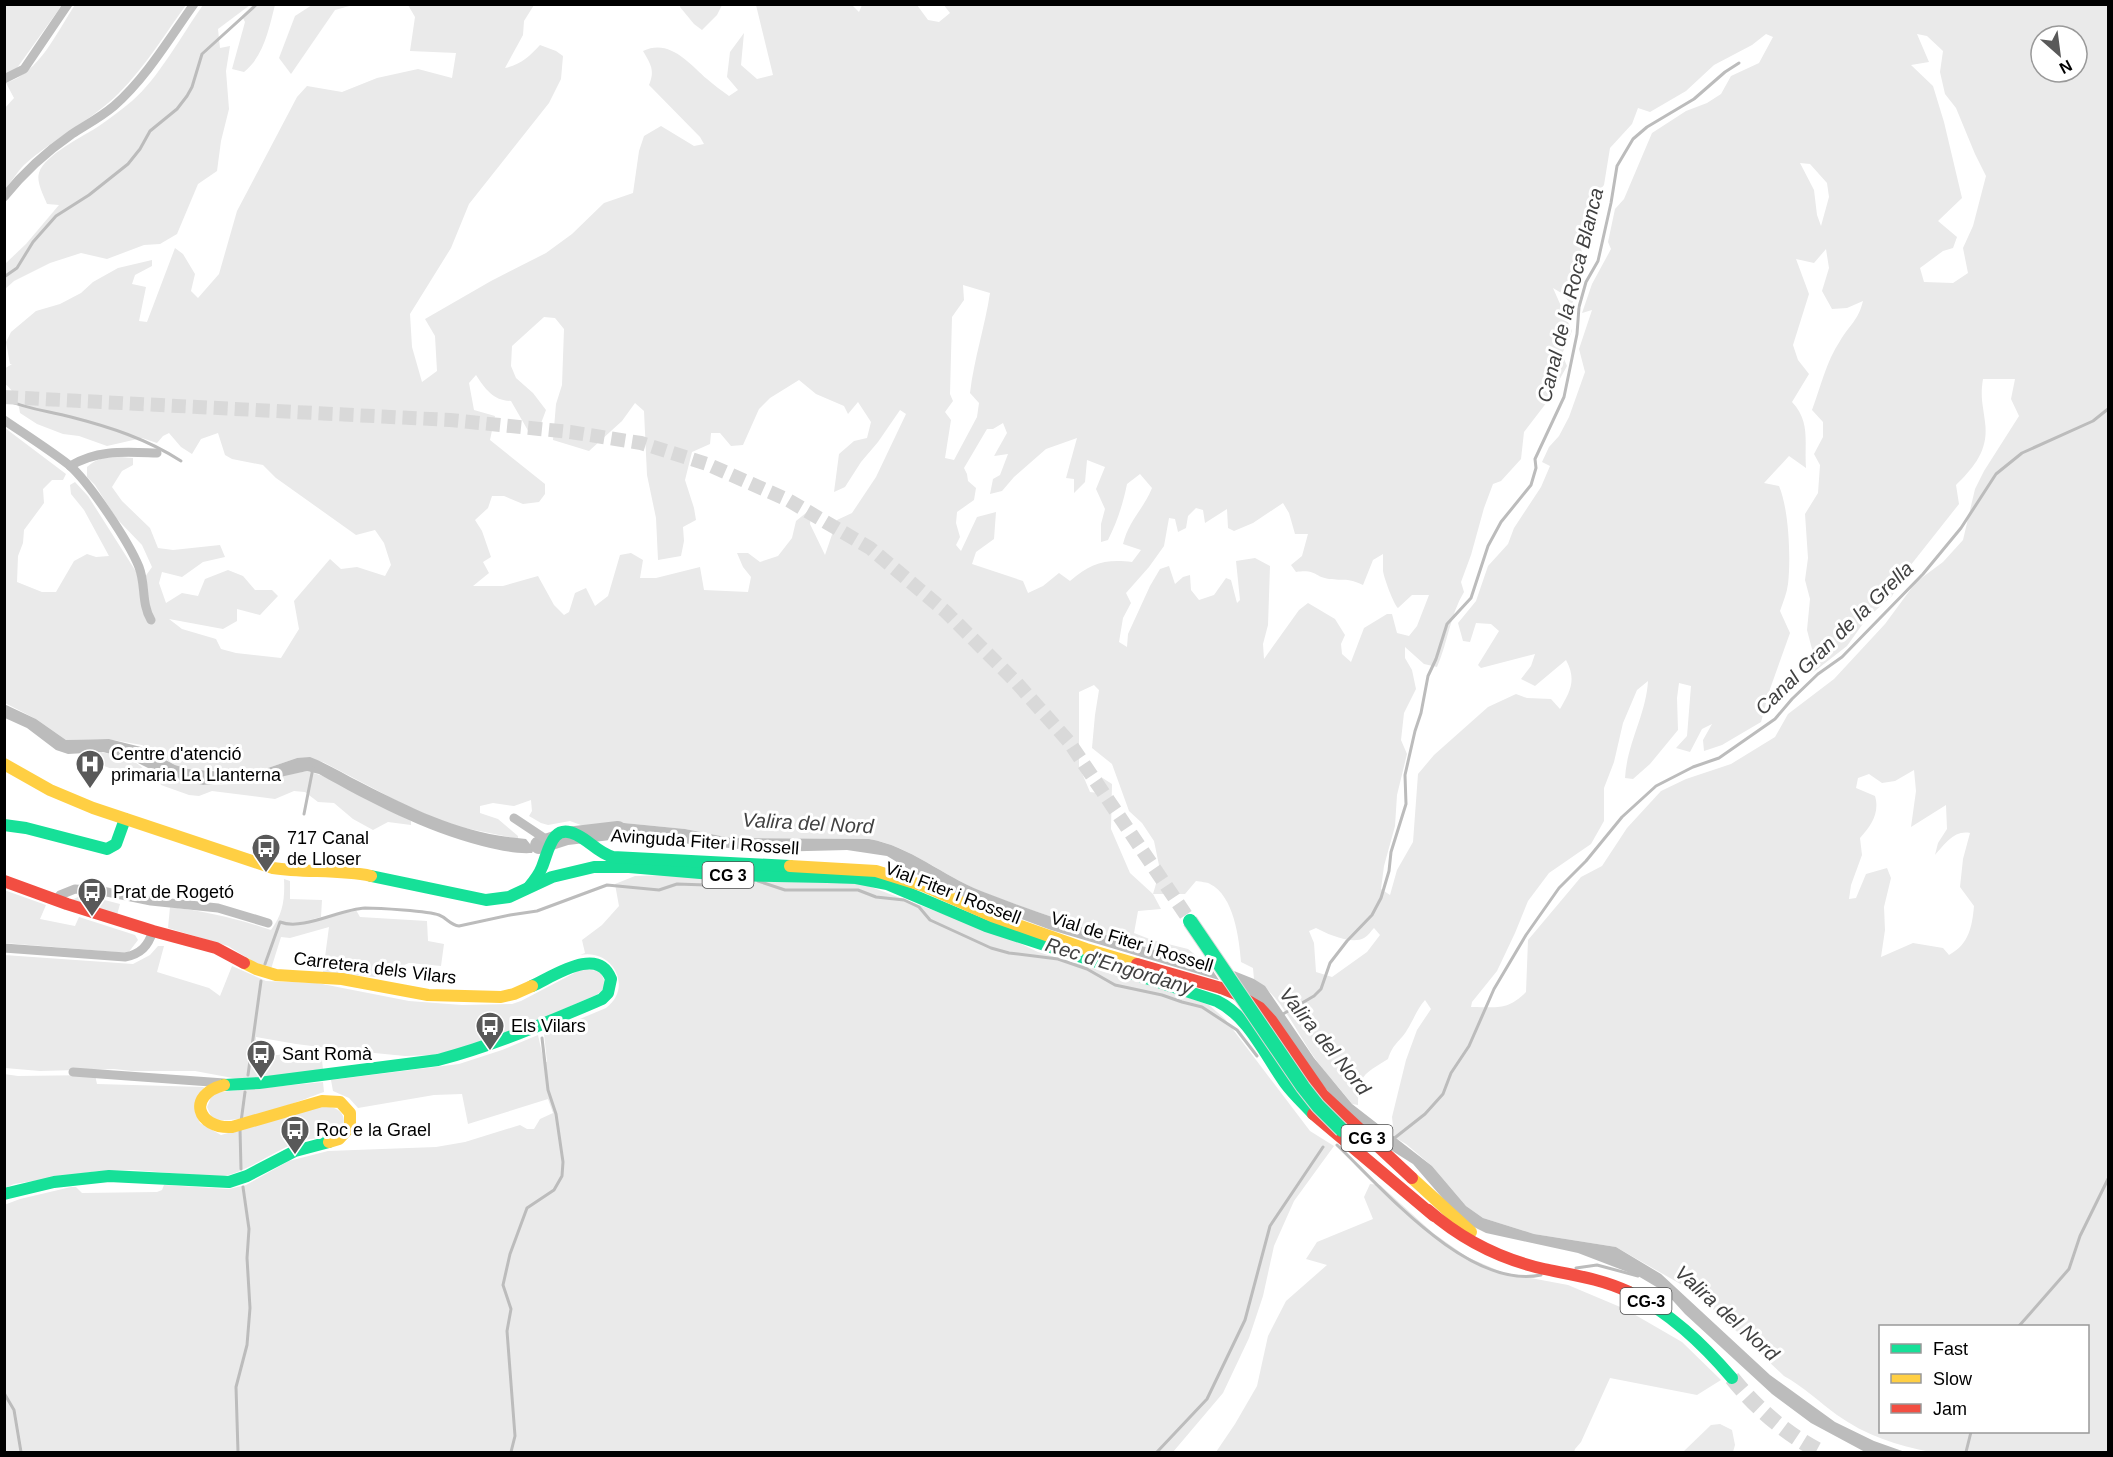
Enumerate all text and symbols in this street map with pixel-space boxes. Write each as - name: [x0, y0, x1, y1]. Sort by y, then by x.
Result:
- north arrow: [2029, 24, 2089, 84]
- text: N: [2057, 57, 2075, 77]
- water label: Canal de la Roca Blanca: [1533, 186, 1607, 404]
- water label: Canal Gran de la Grella: [1751, 557, 1917, 719]
- place label: Centre d'atenció primaria La Llanterna: [111, 744, 282, 785]
- hospital icon: Centre d'atenció primaria La Llanterna: [74, 748, 106, 790]
- water label: Valira del Nord: [742, 809, 875, 837]
- street label: Avinguda Fiter i Rossell: [610, 825, 800, 859]
- place label: 717 Canal de Lloser: [287, 828, 369, 869]
- bus stop icon: 717 Canal de Lloser: [250, 832, 282, 874]
- street label: Vial Fiter i Rossell: [882, 858, 1024, 928]
- road number: CG 3: [702, 862, 754, 888]
- bus stop icon: Prat de Rogetó: [76, 876, 108, 918]
- place label: Prat de Rogetó: [113, 882, 234, 902]
- street label: Vial de Fiter i Rossell: [1048, 908, 1216, 976]
- water label: Rec d'Engordany: [1043, 933, 1196, 999]
- street label: Carretera dels Vilars: [293, 948, 457, 988]
- water label: Valira del Nord: [1275, 983, 1375, 1100]
- bus stop icon: Els Vilars: [474, 1010, 506, 1052]
- place label: Els Vilars: [511, 1016, 586, 1036]
- bus stop icon: Sant Romà: [245, 1038, 277, 1080]
- place label: Sant Romà: [282, 1044, 373, 1064]
- bus stop icon: Roc e la Grael: [279, 1114, 311, 1156]
- place label: Roc e la Grael: [316, 1120, 431, 1140]
- road number: CG 3: [1342, 1125, 1392, 1151]
- water label: Valira del Nord: [1671, 1261, 1784, 1366]
- road number: CG-3: [1620, 1288, 1672, 1314]
- legend: [1879, 1325, 2089, 1433]
- text: Fast: [1933, 1339, 1968, 1359]
- text: Slow: [1933, 1369, 1973, 1389]
- text: Jam: [1933, 1399, 1967, 1419]

